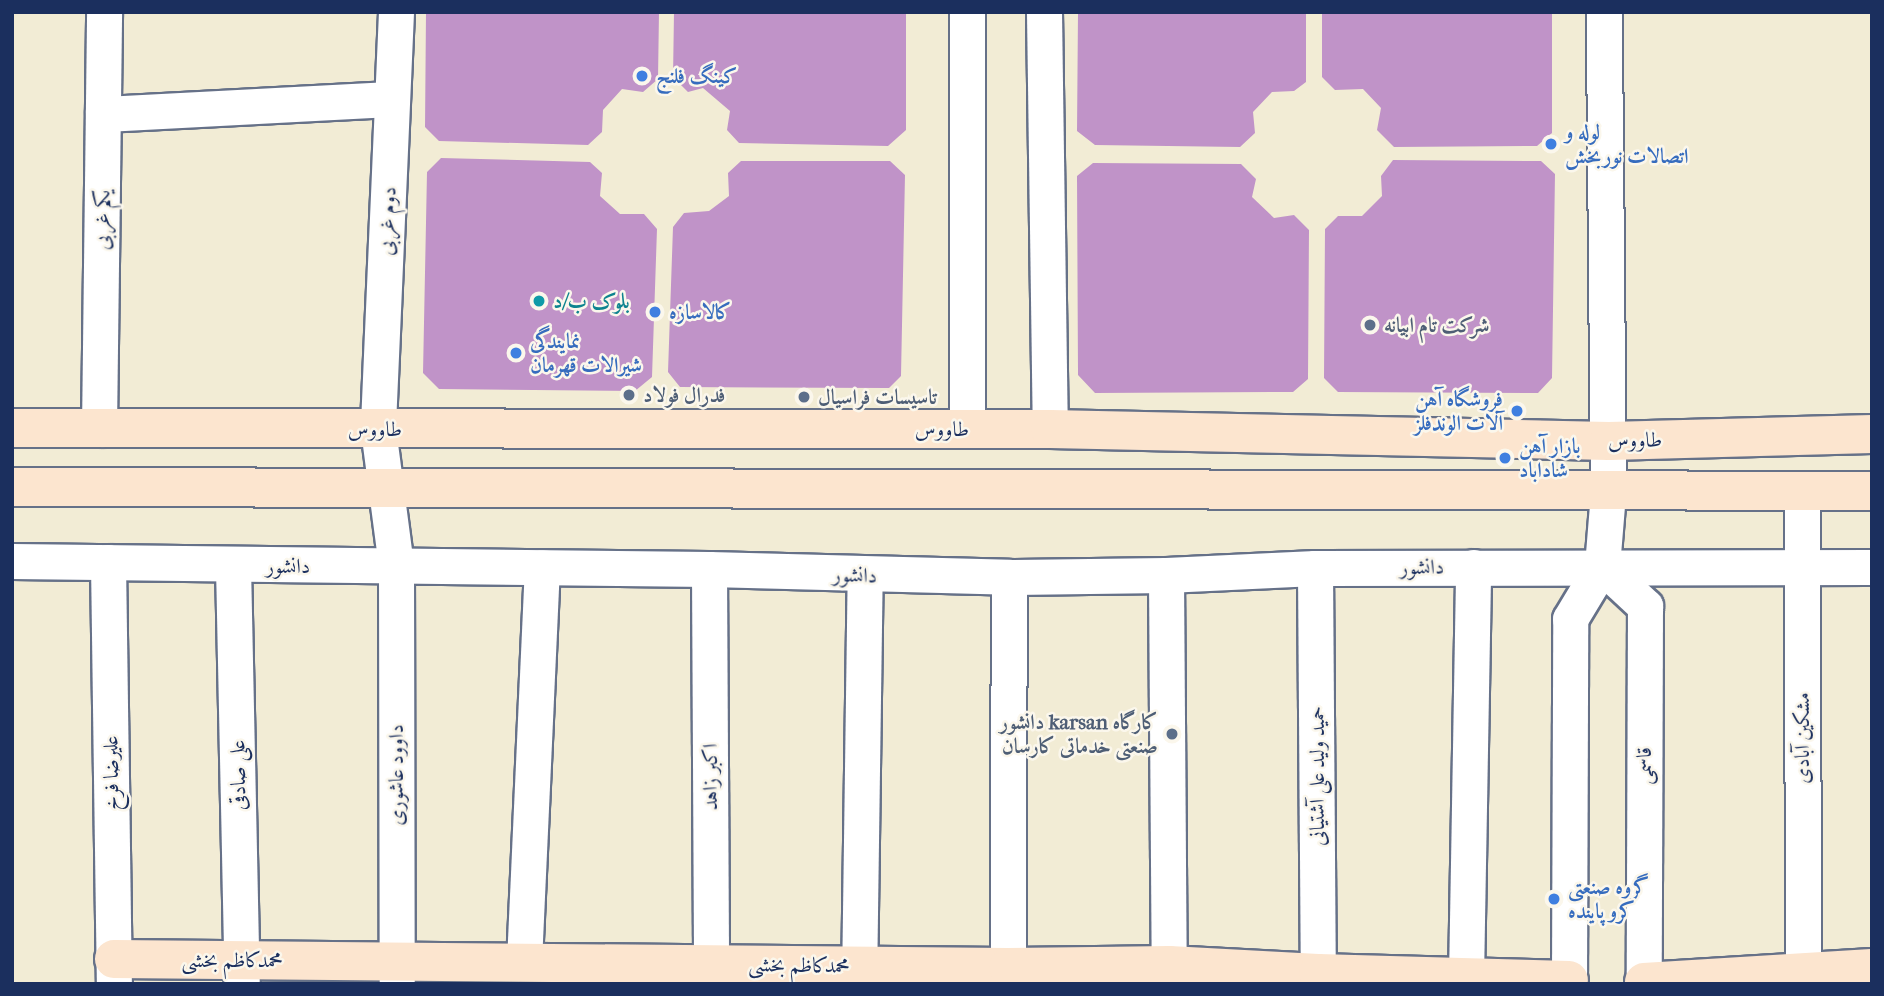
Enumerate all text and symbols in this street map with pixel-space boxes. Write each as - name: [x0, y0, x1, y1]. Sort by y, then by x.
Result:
- place label: کینگ فلنج: [656, 63, 737, 89]
- marker: کینگ فلنج: [634, 68, 650, 84]
- place label: لوله و اتصالات نوربخش: [1565, 119, 1688, 169]
- marker: لوله و اتصالات نوربخش: [1543, 136, 1559, 152]
- street label: دوم غربی: [373, 186, 401, 256]
- street label: یکم غربی: [89, 190, 115, 250]
- place label: بلوک ب/د: [553, 288, 630, 314]
- marker: بلوک ب/د: [531, 293, 547, 309]
- place label: کالاسازه: [669, 299, 732, 325]
- marker: کالاسازه: [647, 304, 663, 320]
- place label: شرکت تام ابیانه: [1384, 312, 1489, 338]
- marker: شرکت تام ابیانه: [1362, 317, 1378, 333]
- place label: نمایندگی شیرالات قهرمان: [530, 328, 642, 378]
- marker: نمایندگی شیرالات قهرمان: [508, 345, 524, 361]
- place label: فدرال فولاد: [643, 382, 726, 408]
- place label: تاسیسات فراسیال: [818, 384, 937, 410]
- place label: فروشگاه آهن آلات الوندفلز: [1414, 386, 1503, 436]
- marker: فدرال فولاد: [621, 387, 637, 403]
- marker: تاسیسات فراسیال: [796, 389, 812, 405]
- marker: فروشگاه آهن آلات الوندفلز: [1509, 403, 1525, 419]
- street label: طاووس: [348, 416, 402, 442]
- street label: طاووس: [915, 416, 969, 442]
- street label: طاووس: [1608, 427, 1662, 453]
- place label: بازار آهن شاداباد: [1519, 433, 1581, 483]
- marker: بازار آهن شاداباد: [1497, 450, 1513, 466]
- street label: دانشور: [266, 553, 310, 579]
- street label: دانشور: [1400, 554, 1444, 580]
- street label: دانشور: [832, 562, 878, 588]
- street label: مشکین آبادی: [1789, 692, 1815, 784]
- street label: حمید ولید علی آشتیانی: [1304, 706, 1330, 846]
- place label: دانشور karsan کارگاه صنعتی خدماتی کارسان: [1000, 709, 1158, 759]
- street label: داوود عاشوری: [383, 724, 409, 826]
- marker: دانشور karsan کارگاه صنعتی خدماتی کارسان: [1164, 726, 1180, 742]
- street label: علیرضا فرخ: [98, 735, 124, 811]
- street label: علی صادقی: [225, 740, 251, 810]
- street label: اکبر زاهد: [697, 744, 723, 810]
- street label: قاسمی: [1631, 747, 1657, 785]
- place label: گروه صنعتی کرو پاینده: [1568, 874, 1649, 924]
- marker: گروه صنعتی کرو پاینده: [1546, 891, 1562, 907]
- street label: محمدکاظم بخشی: [181, 947, 283, 973]
- street label: محمدکاظم بخشی: [748, 952, 850, 978]

